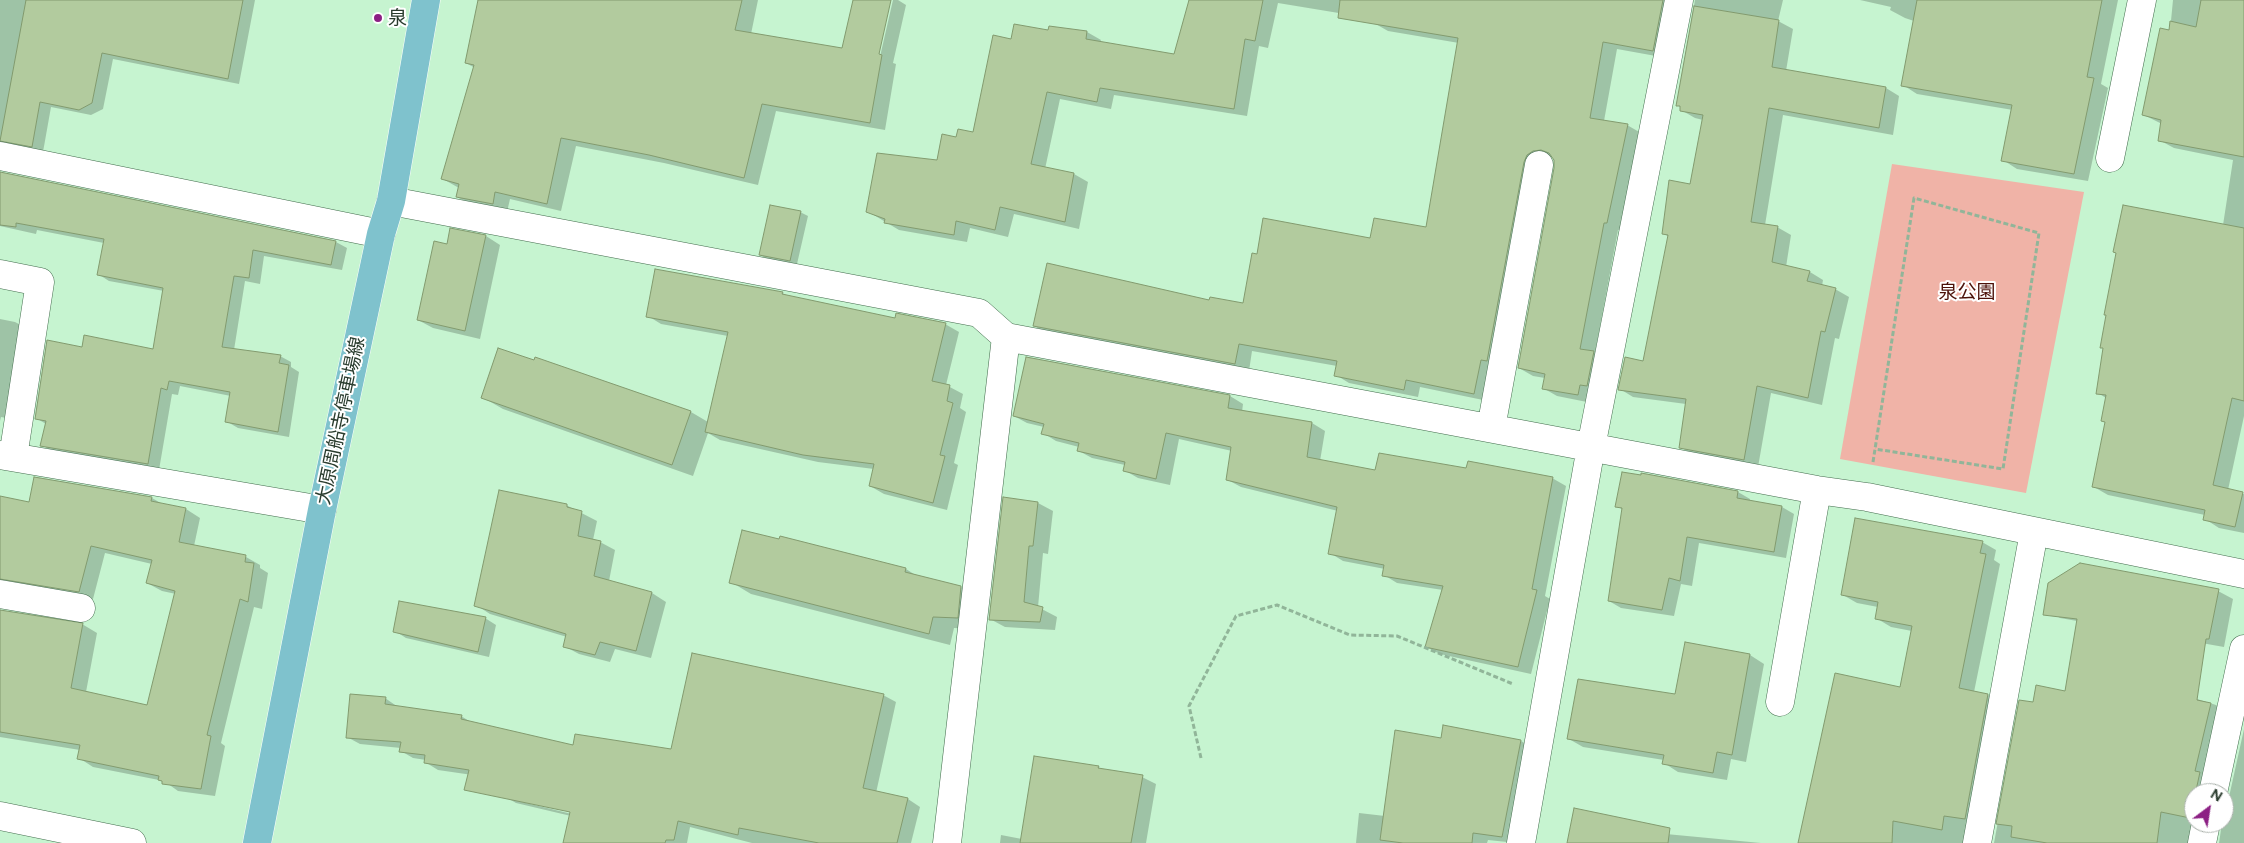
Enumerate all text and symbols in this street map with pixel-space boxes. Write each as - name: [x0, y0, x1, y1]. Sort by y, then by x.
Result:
- place label: 泉: [388, 7, 407, 29]
- marker: 泉: [372, 12, 384, 24]
- park label: 泉公園: [1939, 281, 1995, 303]
- street label: 大原周船寺停車場線: [312, 335, 370, 507]
- north arrow: [2184, 783, 2234, 833]
- text: N: [2207, 785, 2225, 806]

